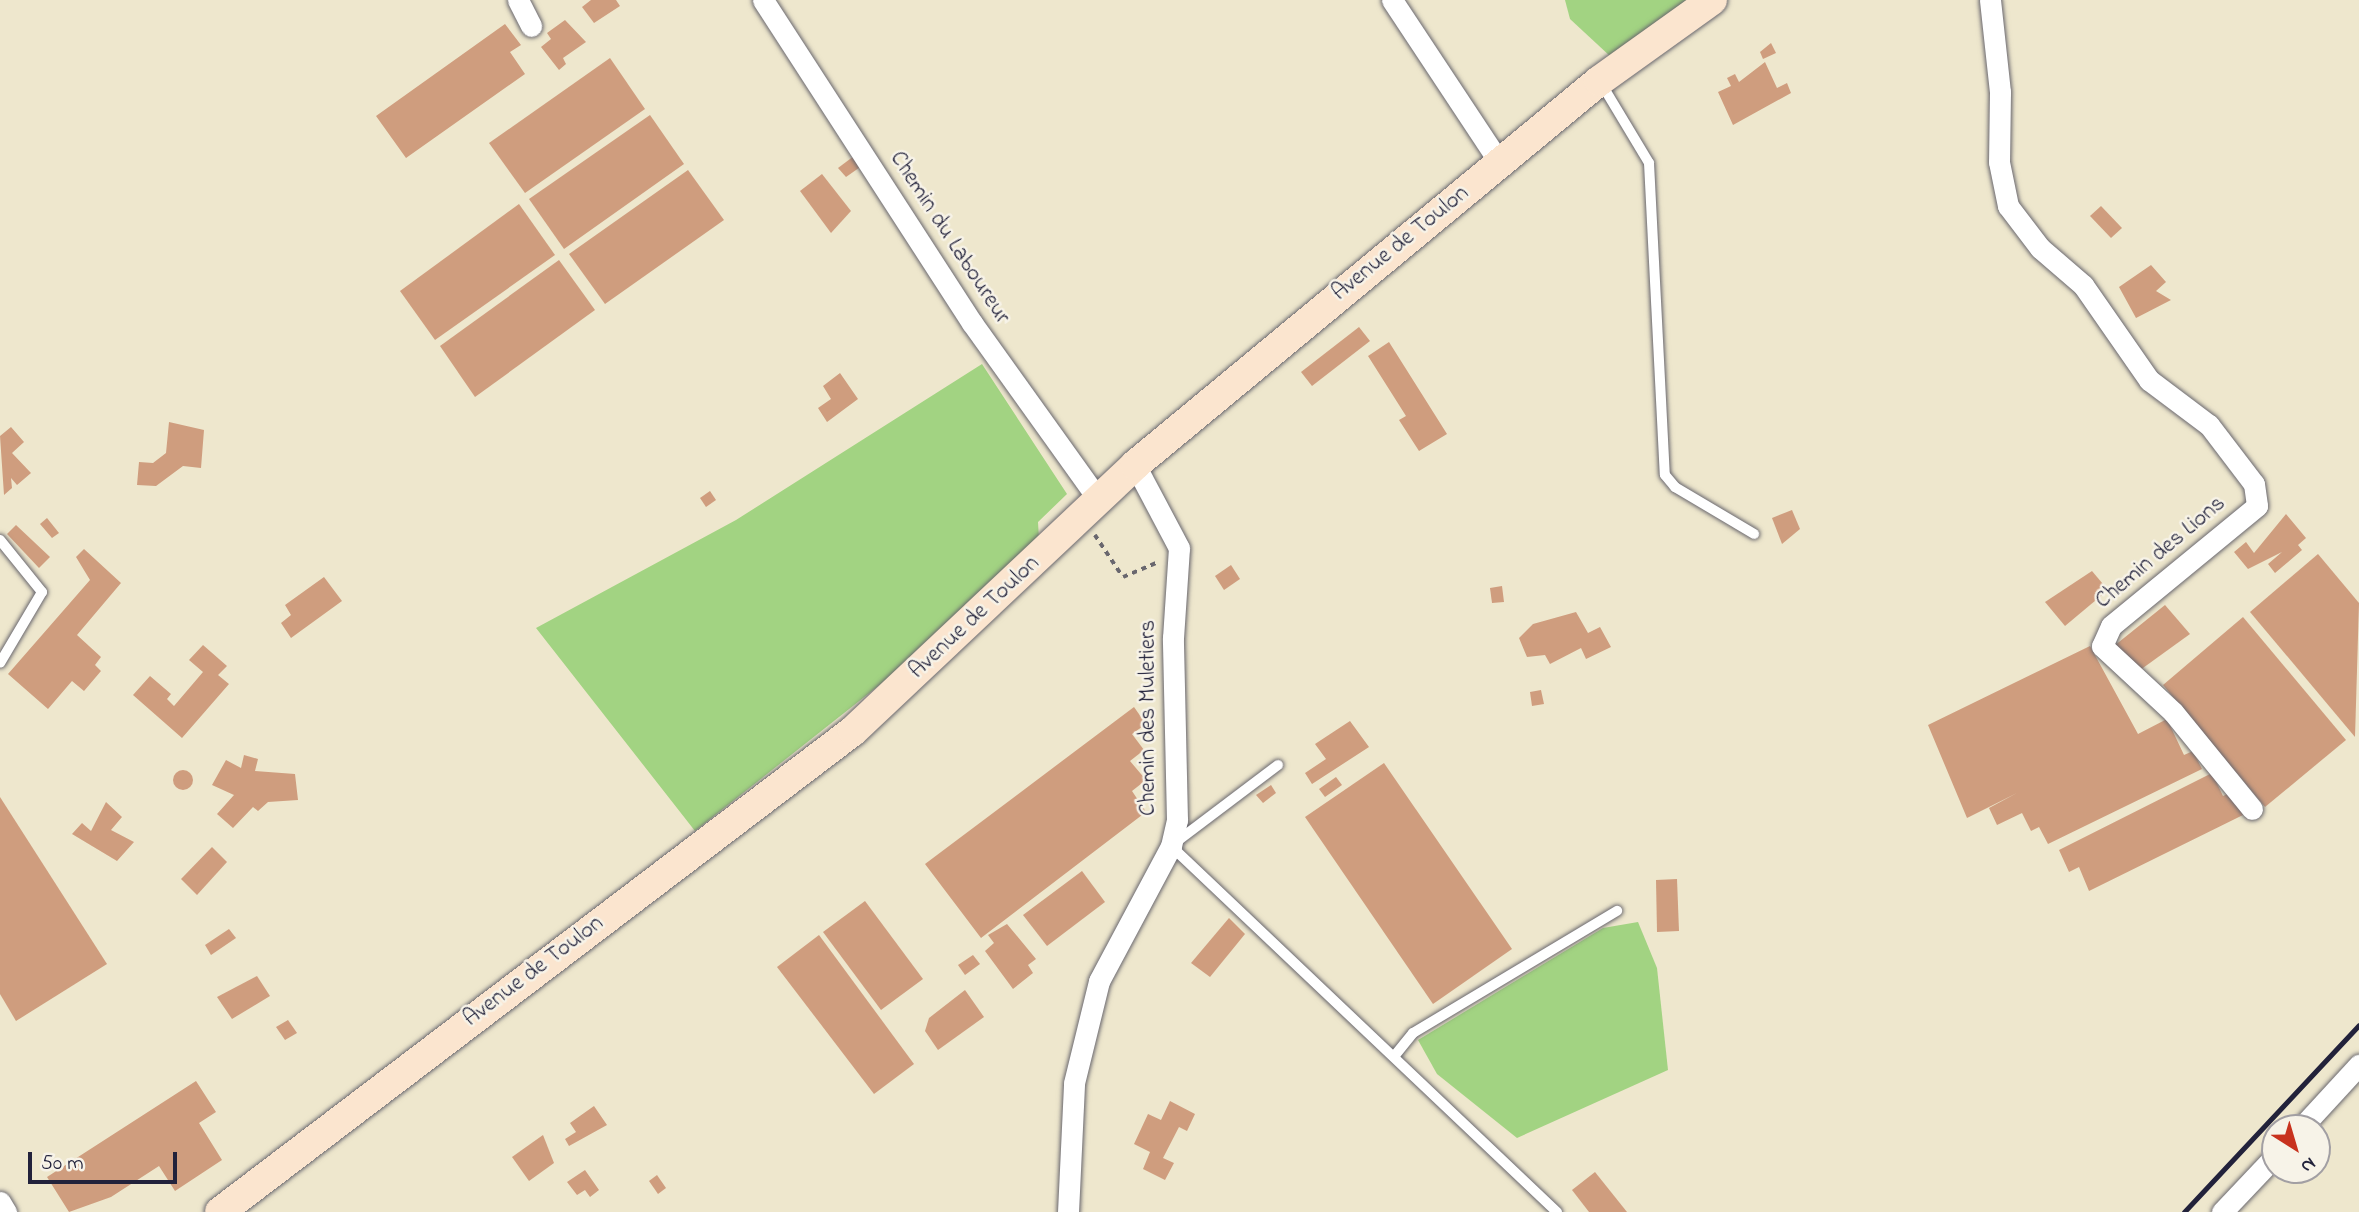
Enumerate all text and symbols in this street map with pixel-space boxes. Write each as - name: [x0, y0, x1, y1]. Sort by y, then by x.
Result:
- street label: Chemin du Laboureur: [883, 146, 1015, 330]
- street label: Avenue de Toulon: [1327, 180, 1475, 308]
- street label: Chemin des Lions: [2090, 491, 2232, 615]
- street label: Avenue de Toulon: [904, 551, 1046, 685]
- street label: Chemin des Muletiers: [1135, 620, 1163, 816]
- street label: Avenue de Toulon: [459, 910, 609, 1034]
- north arrow: [2261, 1114, 2331, 1184]
- scale bar: [32, 1138, 180, 1182]
- text: 50 m: [41, 1149, 84, 1179]
- text: N: [2294, 1150, 2321, 1179]

